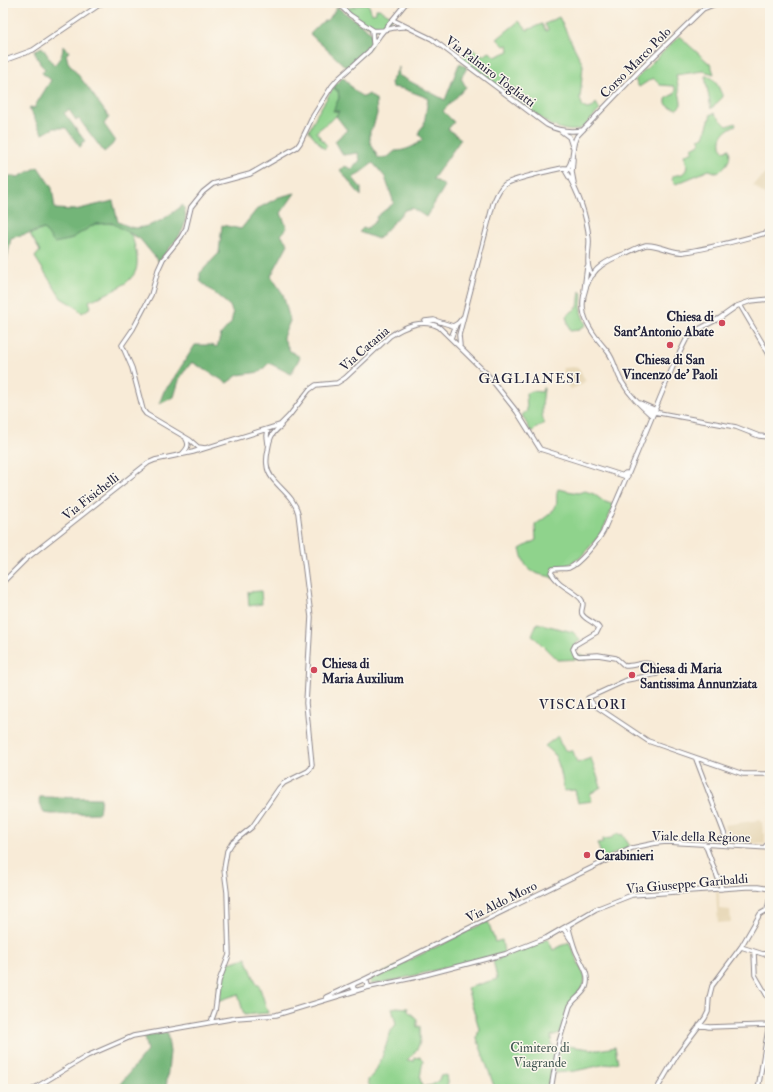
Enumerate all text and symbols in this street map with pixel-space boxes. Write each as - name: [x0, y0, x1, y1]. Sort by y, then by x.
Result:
- street label: Corso Marco Polo: [597, 24, 675, 102]
- street label: Via Palmiro Togliatti: [442, 33, 539, 111]
- place label: Chiesa di Sant'Antonio Abate: [614, 309, 715, 340]
- marker: Chiesa di Sant'Antonio Abate: [717, 318, 727, 328]
- street label: Via Catania: [337, 322, 393, 375]
- marker: Chiesa di San Vincenzo de' Paoli: [665, 340, 675, 350]
- place label: Chiesa di San Vincenzo de' Paoli: [621, 352, 718, 383]
- district label: GAGLIANESI: [479, 370, 581, 387]
- street label: Via Fisichelli: [59, 469, 123, 524]
- place label: Chiesa di Maria Auxilium: [321, 656, 405, 687]
- place label: Chiesa di Maria Santissima Annunziata: [640, 661, 758, 692]
- marker: Chiesa di Maria Auxilium: [309, 665, 319, 675]
- marker: Chiesa di Maria Santissima Annunziata: [627, 670, 637, 680]
- district label: VISCALORI: [539, 696, 627, 713]
- street label: Viale della Regione: [651, 828, 751, 846]
- place label: Carabinieri: [595, 848, 654, 864]
- marker: Carabinieri: [582, 850, 592, 860]
- street label: Via Giuseppe Garibaldi: [625, 871, 749, 898]
- street label: Via Aldo Moro: [463, 878, 540, 926]
- park label: Cimitero di Viagrande: [510, 1040, 570, 1071]

